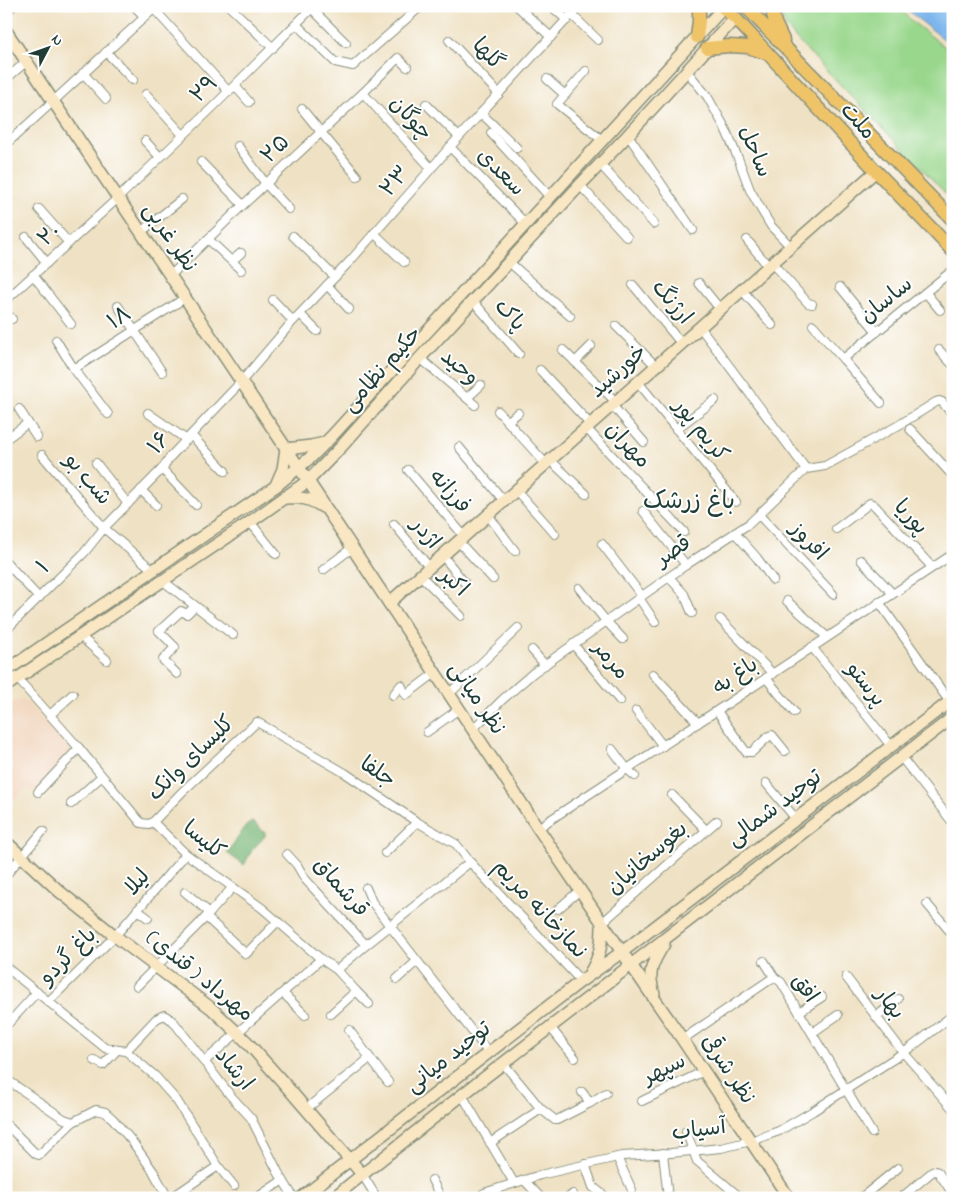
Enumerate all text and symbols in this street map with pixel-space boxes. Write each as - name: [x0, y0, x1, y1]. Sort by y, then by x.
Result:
- north arrow: [22, 22, 72, 72]
- text: N: [46, 30, 68, 51]
- street label: گلها: [463, 31, 511, 79]
- street label: ۲۹: [184, 69, 226, 111]
- street label: چوگان: [381, 89, 439, 149]
- street label: ملت: [832, 96, 882, 148]
- street label: ساحل: [729, 121, 779, 183]
- street label: ۲۵: [254, 128, 298, 172]
- street label: سعدی: [468, 141, 532, 205]
- street label: ۲۳: [373, 159, 419, 205]
- street label: نظر غربی: [134, 196, 204, 280]
- street label: ۲۰: [31, 217, 69, 255]
- street label: ساسان: [853, 270, 921, 332]
- street label: ارژنگ: [643, 274, 699, 332]
- street label: پاک: [486, 293, 532, 339]
- street label: ۱۸: [101, 299, 139, 339]
- street label: حکیم نظامی: [335, 320, 431, 420]
- street label: خورشید: [583, 337, 655, 407]
- street label: وحید: [433, 342, 485, 394]
- street label: کریم پور: [663, 391, 736, 470]
- street label: مهران: [597, 415, 657, 477]
- street label: ۱۶: [141, 425, 179, 463]
- street label: شب بو: [54, 445, 118, 513]
- street label: فرزانه: [420, 462, 478, 522]
- district label: باغ زرشک: [643, 485, 735, 520]
- street label: پوریا: [885, 493, 935, 543]
- street label: اژدر: [401, 510, 448, 557]
- street label: افروز: [780, 514, 835, 569]
- street label: قصر: [648, 528, 699, 577]
- street label: ۱: [30, 554, 58, 582]
- street label: اکبر: [429, 559, 475, 605]
- street label: مرمر: [583, 633, 636, 688]
- street label: باغ به: [707, 650, 765, 704]
- street label: پرستو: [837, 655, 893, 714]
- street label: نظر میانی: [440, 656, 512, 742]
- street label: کلیسای وانک: [141, 709, 243, 809]
- street label: جلفا: [352, 749, 402, 797]
- street label: توحید شمالی: [721, 762, 830, 856]
- street label: کلیسا: [175, 814, 231, 868]
- street label: بغوسخانیان: [600, 815, 696, 903]
- street label: قرشماق: [305, 851, 375, 925]
- street label: نمازخانه مریم: [484, 853, 594, 967]
- street label: لیلا: [117, 863, 159, 903]
- street label: باغ گردو: [31, 921, 105, 995]
- street label: مهرداد ( قندی): [138, 923, 260, 1031]
- street label: افق: [782, 968, 826, 1010]
- street label: بهار: [865, 979, 912, 1027]
- street label: توحید میانی: [399, 1014, 499, 1102]
- street label: نظر شرقی: [692, 1028, 762, 1112]
- street label: ارشاد: [206, 1041, 260, 1099]
- street label: سپهر: [636, 1046, 692, 1095]
- street label: آسیاب: [670, 1112, 729, 1150]

